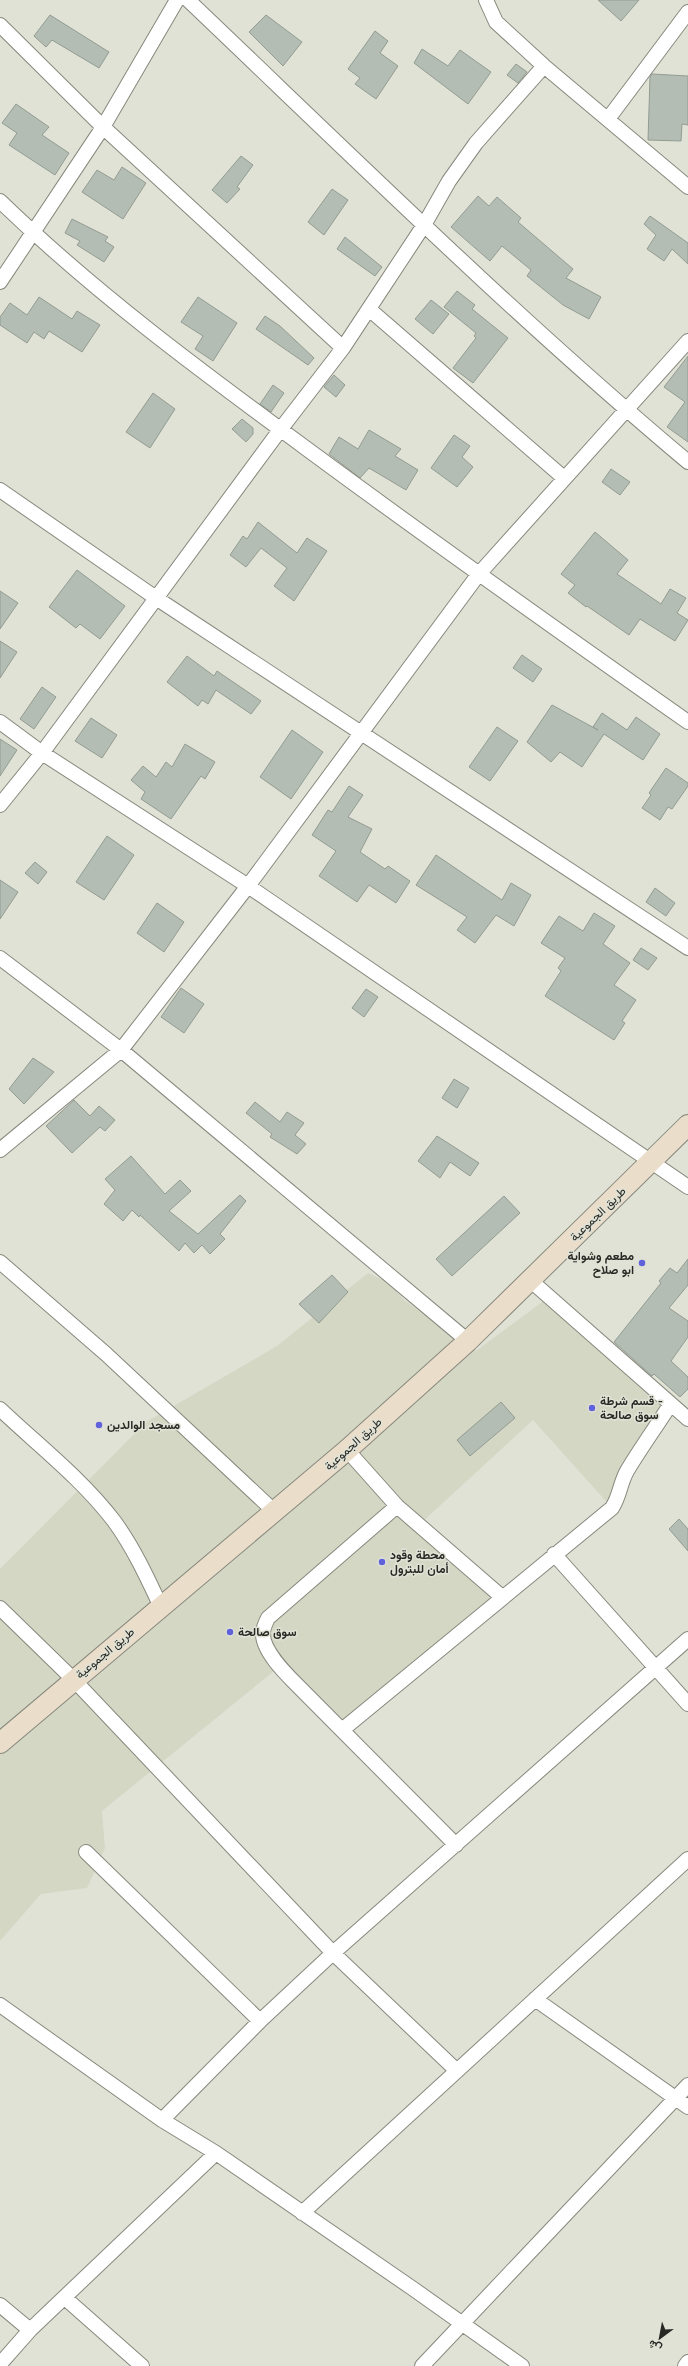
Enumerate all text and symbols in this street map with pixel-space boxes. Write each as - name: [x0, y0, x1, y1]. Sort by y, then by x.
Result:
- street label: طريق الجموعية: [567, 1183, 630, 1245]
- place label: مطعم وشواية ابو صلاح: [568, 1248, 634, 1278]
- marker: مطعم وشواية ابو صلاح: [637, 1258, 647, 1268]
- place label: قسم شرطة - سوق صالحة: [600, 1393, 663, 1423]
- marker: قسم شرطة - سوق صالحة: [587, 1403, 597, 1413]
- street label: طريق الجموعية: [321, 1414, 385, 1474]
- place label: مسجد الوالدين: [107, 1417, 181, 1433]
- marker: مسجد الوالدين: [94, 1420, 104, 1430]
- place label: محطة وقود أمان للبترول: [390, 1547, 449, 1577]
- marker: محطة وقود أمان للبترول: [377, 1557, 387, 1567]
- street label: طريق الجموعية: [72, 1624, 138, 1682]
- place label: سوق صالحة: [238, 1624, 297, 1640]
- marker: سوق صالحة: [225, 1627, 235, 1637]
- north arrow: [640, 2318, 680, 2358]
- text: ش: [645, 2337, 664, 2356]

